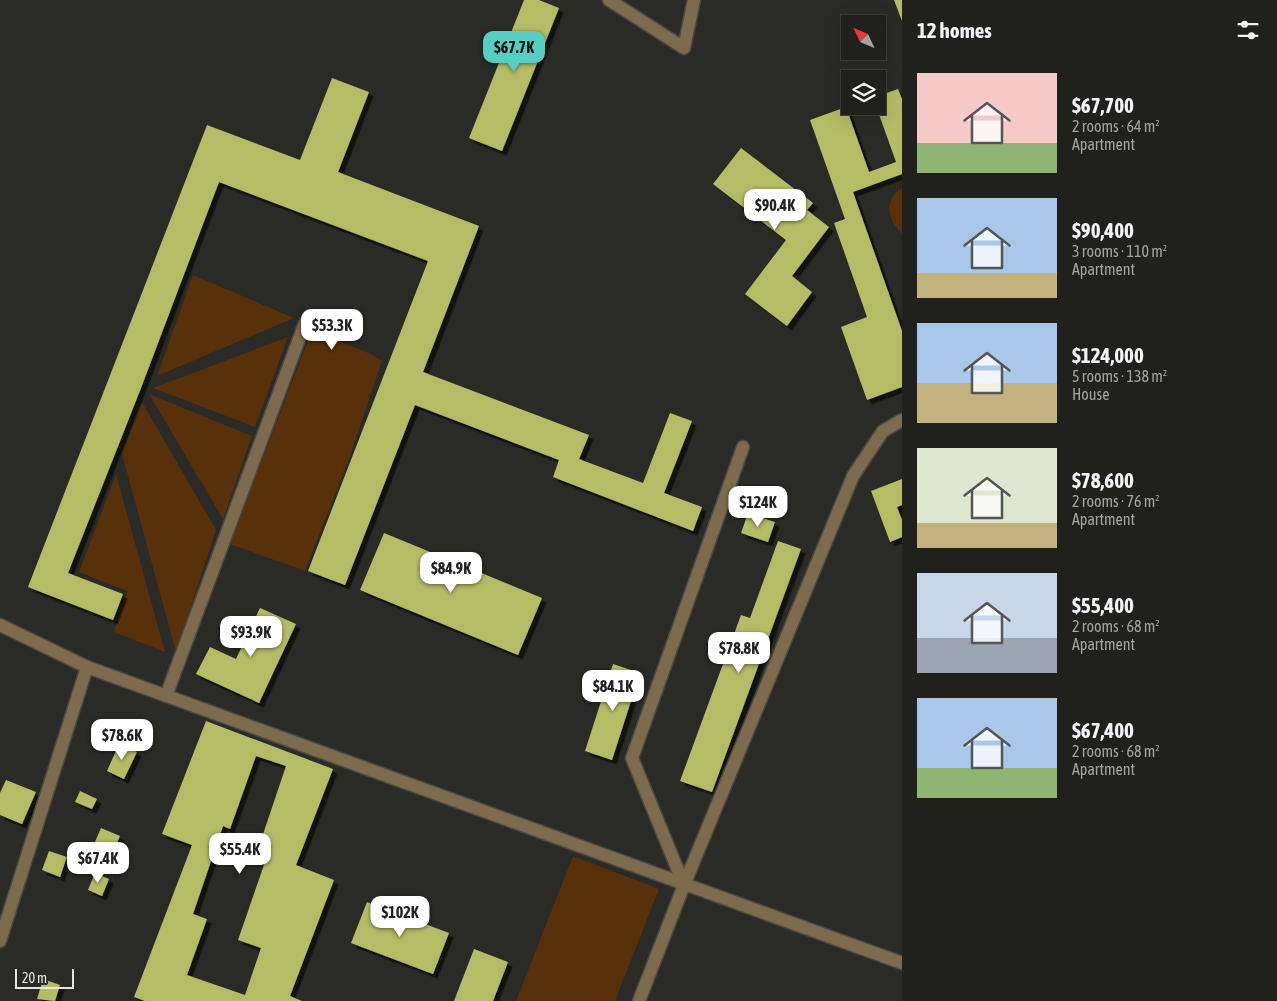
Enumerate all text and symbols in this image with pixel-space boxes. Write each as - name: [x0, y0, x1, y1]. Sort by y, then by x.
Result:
- north arrow: [841, 15, 886, 60]
- map controls: [841, 15, 886, 115]
- icon: filters: [1234, 16, 1262, 44]
- text: 12 homes: [917, 18, 992, 42]
- pin: $67.7K: [473, 30, 555, 73]
- text: $67.7K: [494, 38, 534, 56]
- button: layers: [841, 70, 886, 115]
- icon: home: [957, 93, 1017, 153]
- text: $67,700: [1072, 93, 1134, 117]
- text: 2 rooms · 64 m²: [1072, 117, 1160, 135]
- text: Apartment: [1072, 135, 1135, 153]
- pin: $90.4K: [734, 188, 816, 231]
- text: $90.4K: [755, 196, 795, 214]
- icon: home: [957, 218, 1017, 278]
- text: $90,400: [1072, 218, 1134, 242]
- text: 3 rooms · 110 m²: [1072, 242, 1167, 260]
- text: Apartment: [1072, 260, 1135, 278]
- pin: $53.3K: [291, 308, 373, 351]
- text: $53.3K: [312, 316, 352, 334]
- icon: home: [957, 343, 1017, 403]
- text: $124,000: [1072, 343, 1144, 367]
- text: 5 rooms · 138 m²: [1072, 367, 1167, 385]
- text: House: [1072, 385, 1109, 403]
- icon: home: [957, 468, 1017, 528]
- text: $78,600: [1072, 468, 1134, 492]
- pin: $124K: [723, 486, 793, 528]
- text: 2 rooms · 76 m²: [1072, 492, 1160, 510]
- text: $124K: [739, 493, 777, 511]
- text: Apartment: [1072, 510, 1135, 528]
- pin: $84.9K: [410, 552, 492, 594]
- text: $84.9K: [431, 559, 471, 577]
- icon: home: [957, 593, 1017, 653]
- text: $55,400: [1072, 593, 1134, 617]
- pin: $93.9K: [210, 616, 292, 658]
- text: 2 rooms · 68 m²: [1072, 617, 1160, 635]
- text: $93.9K: [231, 623, 271, 641]
- pin: $78.8K: [698, 632, 780, 674]
- text: Apartment: [1072, 635, 1135, 653]
- text: $78.8K: [719, 639, 759, 657]
- pin: $84.1K: [572, 670, 654, 712]
- text: $84.1K: [593, 677, 633, 695]
- pin: $78.6K: [81, 718, 163, 761]
- icon: home: [957, 718, 1017, 778]
- text: $67,400: [1072, 718, 1134, 742]
- text: $78.6K: [102, 726, 142, 744]
- text: 2 rooms · 68 m²: [1072, 742, 1160, 760]
- text: Apartment: [1072, 760, 1135, 778]
- pin: $55.4K: [199, 832, 281, 875]
- text: $55.4K: [220, 840, 260, 858]
- pin: $67.4K: [57, 842, 139, 884]
- text: $67.4K: [78, 849, 118, 867]
- pin: $102K: [365, 896, 435, 938]
- text: $102K: [381, 903, 419, 921]
- scale bar: [15, 966, 74, 989]
- text: 20 m: [22, 970, 47, 986]

